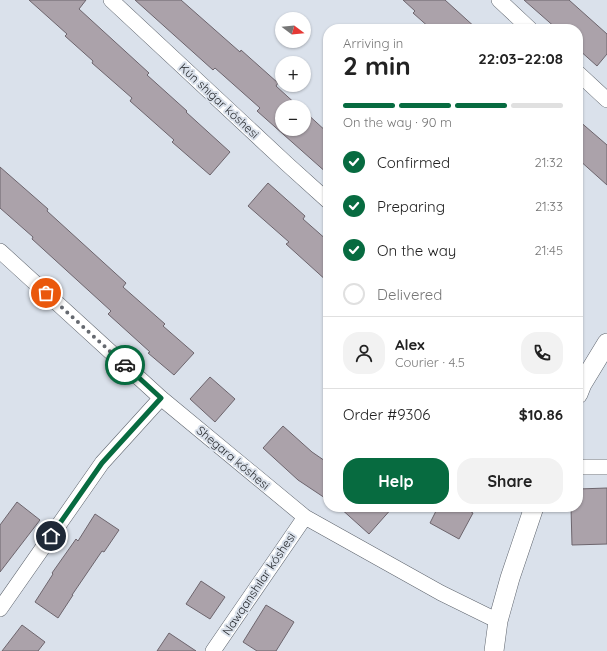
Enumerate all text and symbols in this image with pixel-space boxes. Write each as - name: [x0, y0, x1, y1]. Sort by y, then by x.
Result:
- north arrow: [275, 12, 311, 48]
- map controls: [275, 12, 311, 136]
- text: Arriving in: [343, 35, 403, 51]
- text: 2 min: [343, 49, 411, 82]
- text: 22:03–22:08: [478, 49, 563, 68]
- button: +: [275, 56, 311, 92]
- street label: Kún shıǵar kóshesi: [176, 60, 262, 141]
- button: −: [275, 100, 311, 136]
- text: On the way · 90 m: [343, 114, 452, 130]
- icon: check: [343, 151, 365, 173]
- text: Confirmed: [377, 153, 450, 172]
- text: 21:32: [535, 154, 563, 170]
- icon: check: [343, 195, 365, 217]
- text: Preparing: [377, 197, 445, 216]
- text: 21:33: [535, 198, 563, 214]
- icon: check: [343, 239, 365, 261]
- text: On the way: [377, 241, 456, 260]
- text: 21:45: [535, 242, 563, 258]
- pin: [29, 276, 63, 310]
- icon: bag: [35, 282, 57, 304]
- text: Delivered: [377, 285, 442, 304]
- button: person: [343, 332, 385, 374]
- button: phone: [521, 332, 563, 374]
- text: Alex: [395, 335, 425, 354]
- courier: [105, 345, 145, 385]
- icon: car: [114, 354, 136, 376]
- text: Courier · 4.5: [395, 354, 465, 370]
- text: Order #9306: [343, 405, 430, 424]
- text: $10.86: [519, 405, 563, 424]
- street label: Shegara kóshesi: [194, 423, 273, 493]
- button: Help: [343, 458, 449, 504]
- button: Share: [457, 458, 563, 504]
- pin: [34, 519, 68, 553]
- icon: home: [40, 525, 62, 547]
- street label: Nawqanshılar kóshesi: [219, 530, 298, 638]

